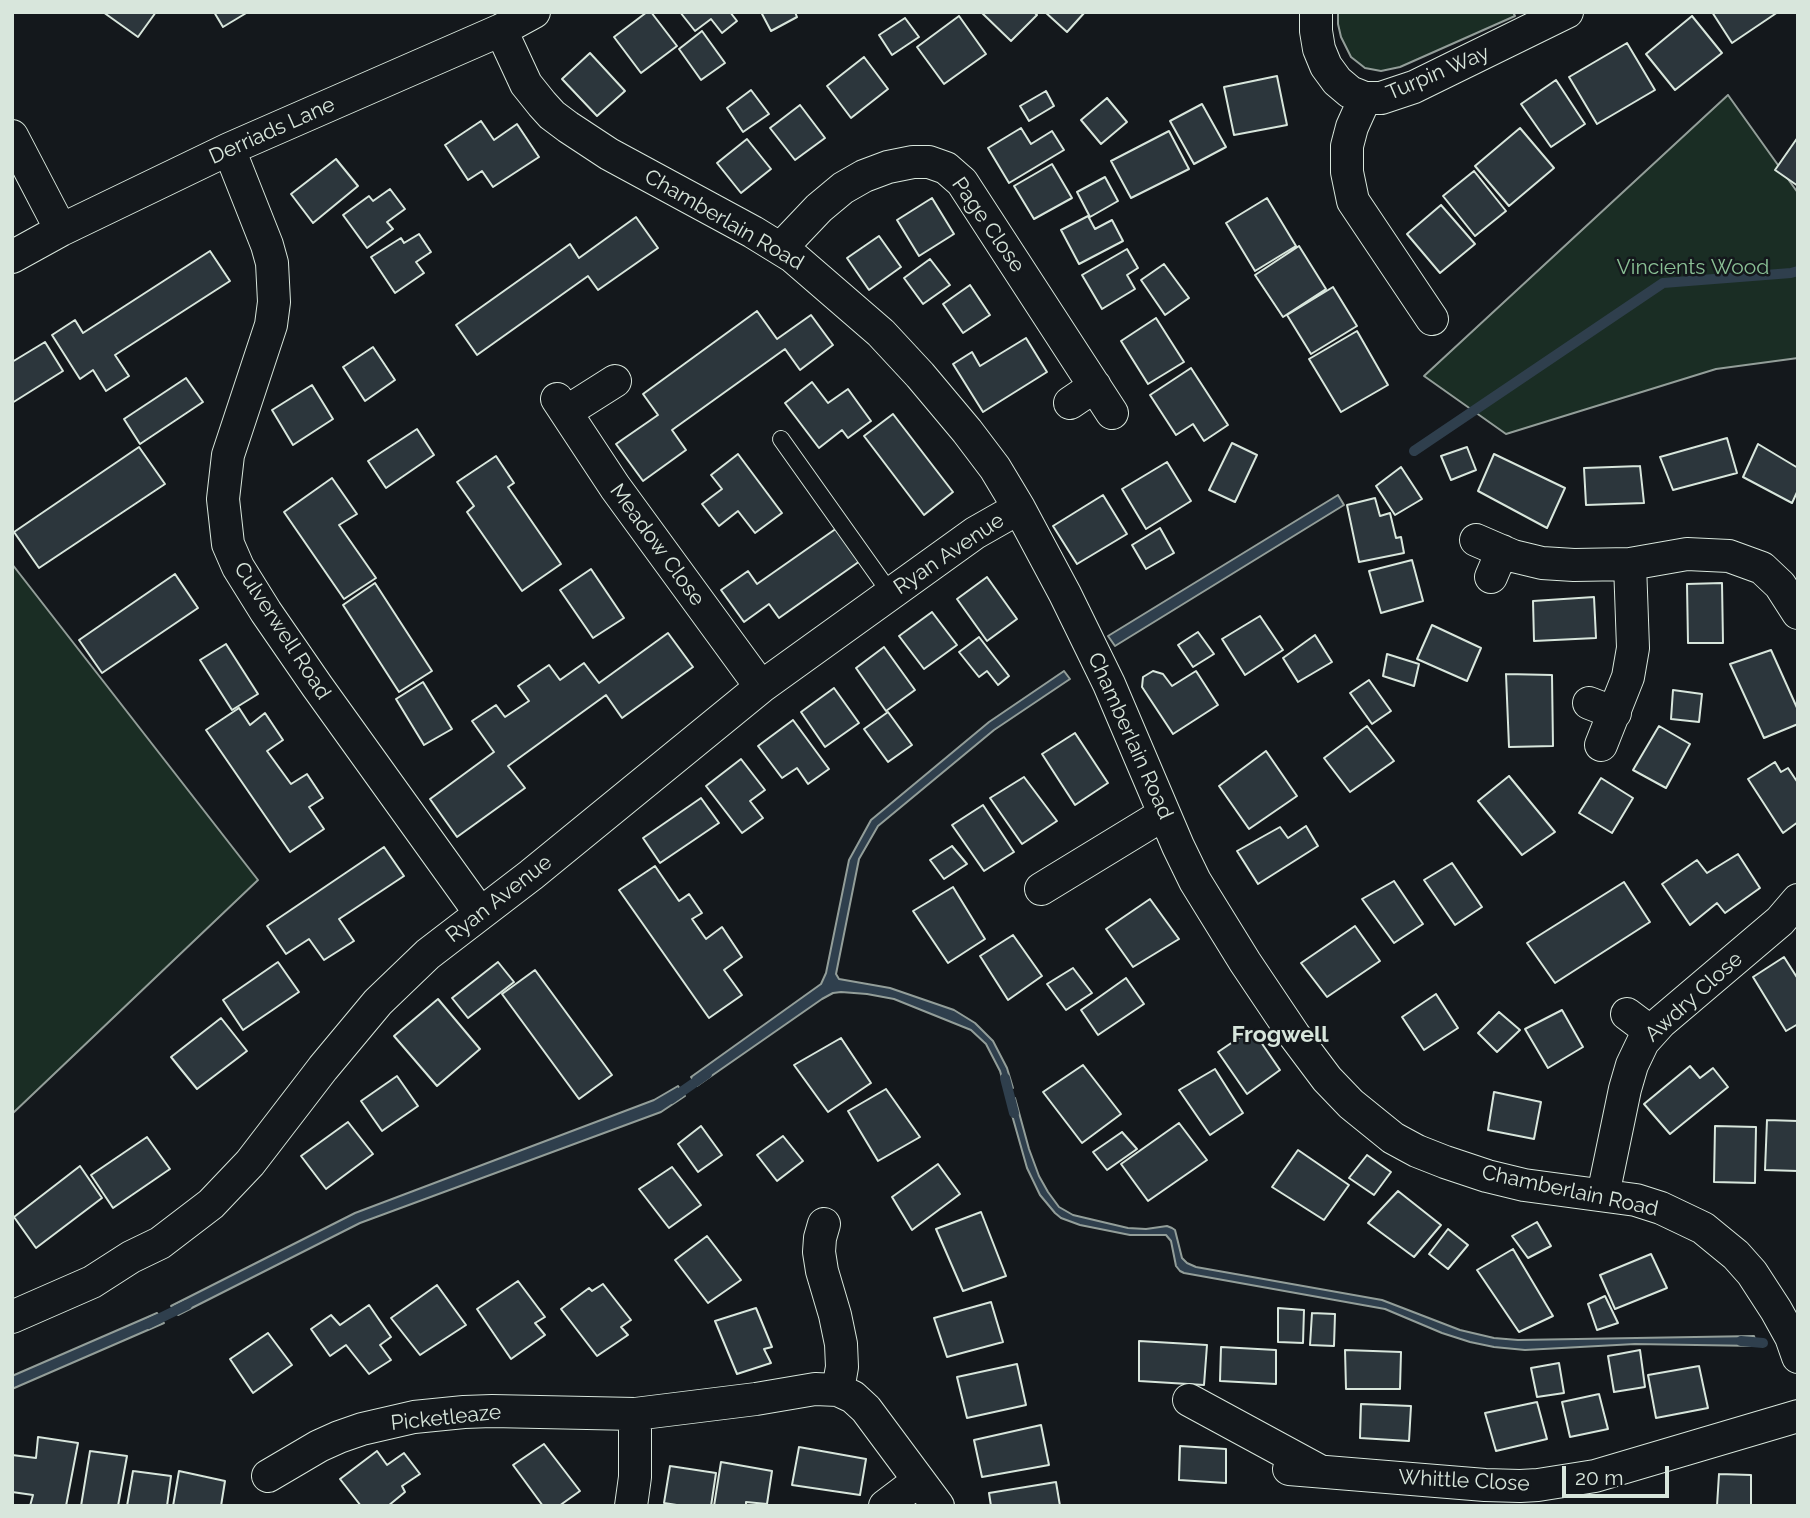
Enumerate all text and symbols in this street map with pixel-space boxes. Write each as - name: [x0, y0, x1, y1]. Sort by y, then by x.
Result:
- street label: Turpin Way: [1383, 40, 1493, 106]
- street label: Derriads Lane: [205, 92, 339, 170]
- street label: Chamberlain Road: [640, 164, 808, 276]
- street label: Page Close: [946, 173, 1030, 277]
- park label: Vincients Wood: [1617, 255, 1769, 281]
- street label: Meadow Close: [604, 479, 710, 611]
- street label: Ryan Avenue: [889, 508, 1009, 600]
- street label: Culverwell Road: [228, 558, 336, 704]
- street label: Chamberlain Road: [1082, 649, 1178, 823]
- street label: Ryan Avenue: [441, 850, 557, 948]
- street label: Awdry Close: [1640, 947, 1748, 1047]
- district label: Frogwell: [1231, 1021, 1329, 1049]
- street label: Chamberlain Road: [1479, 1160, 1661, 1222]
- street label: Picketleaze: [390, 1400, 502, 1436]
- scale bar: [1565, 1452, 1672, 1496]
- street label: Whittle Close: [1398, 1465, 1530, 1497]
- text: 20 m: [1575, 1465, 1623, 1490]

